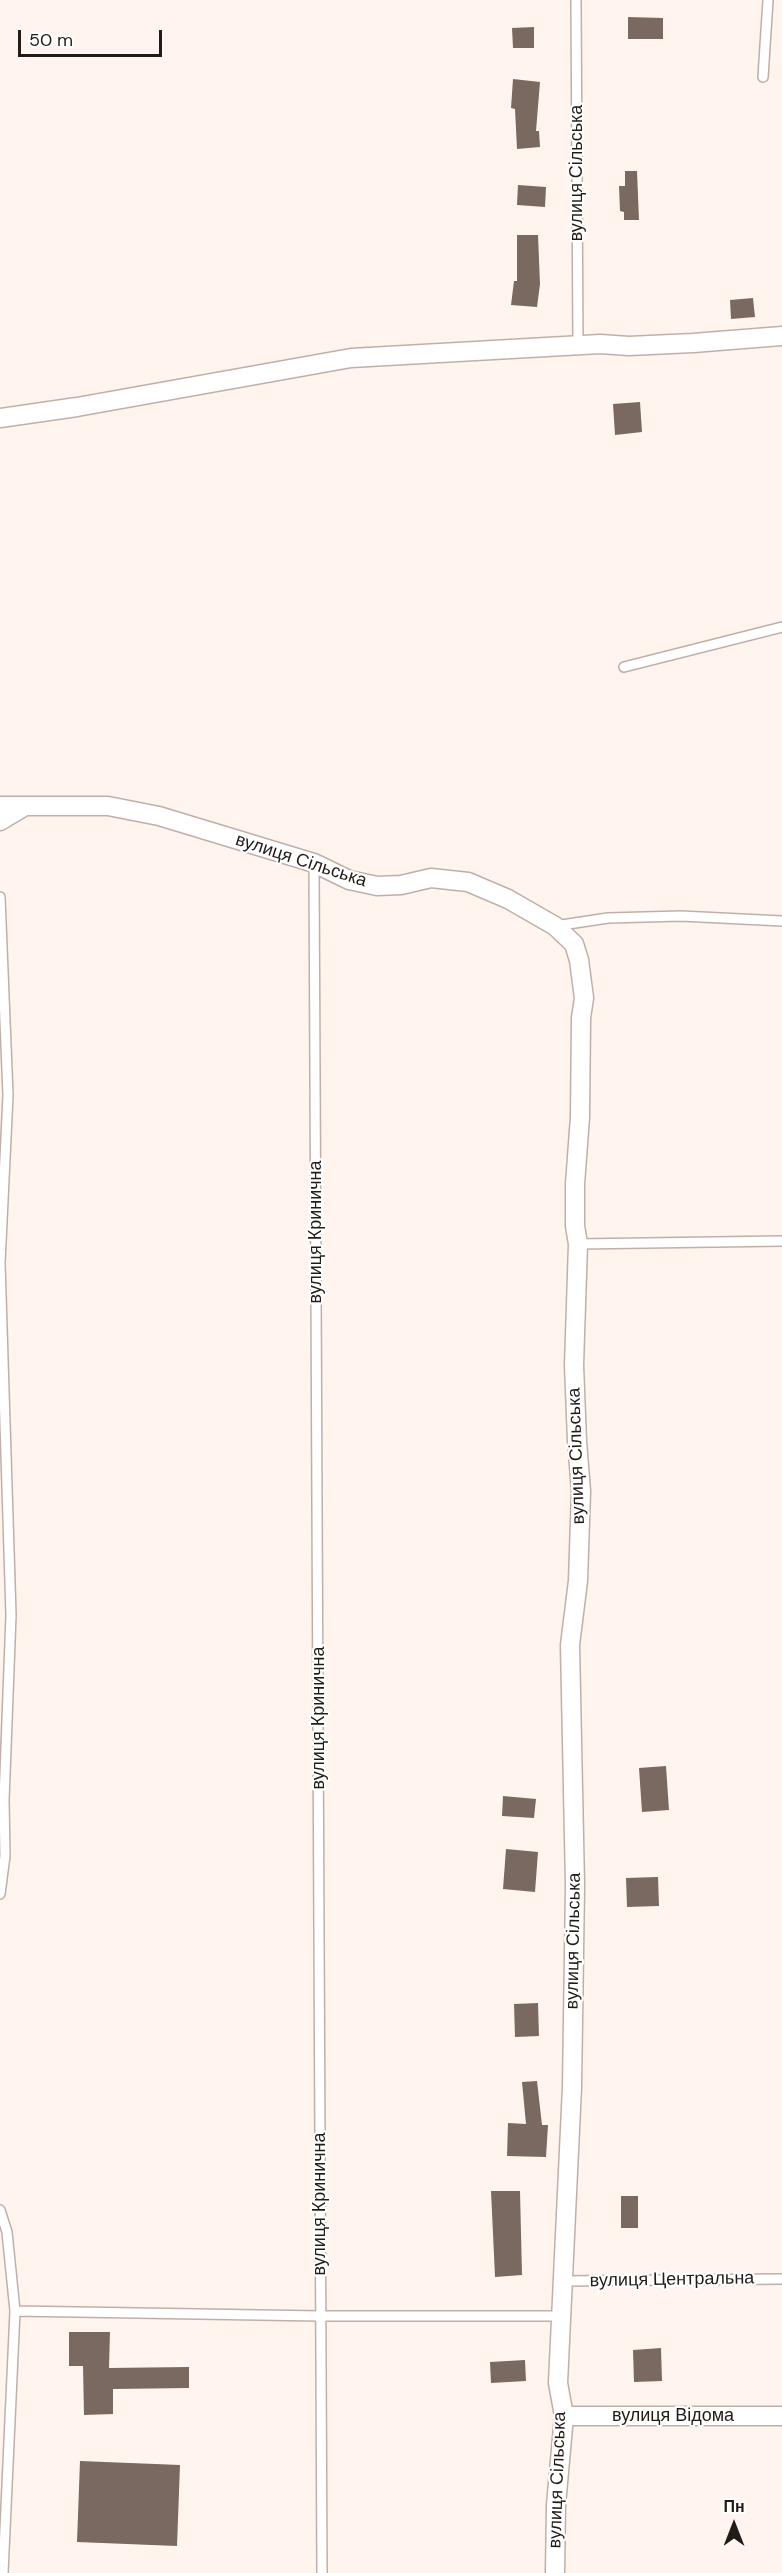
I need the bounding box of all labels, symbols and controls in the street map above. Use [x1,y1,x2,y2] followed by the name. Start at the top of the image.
[21,18,165,56] scale bar
[29,28,73,52] text: 50 m
[566,105,588,241] street label: вулиця Сільська
[233,830,369,892] street label: вулиця Сільська
[305,1160,327,1304] street label: вулиця Кринична
[564,1387,590,1525] street label: вулиця Сільська
[308,1646,330,1790] street label: вулиця Кринична
[562,1872,586,2010] street label: вулиця Сільська
[309,2132,331,2276] street label: вулиця Кринична
[590,2268,754,2292] street label: вулиця Центральна
[612,2405,734,2427] street label: вулиця Відома
[545,2411,571,2549] street label: вулиця Сільська
[704,2495,764,2555] north arrow
[723,2496,745,2517] text: Пн

